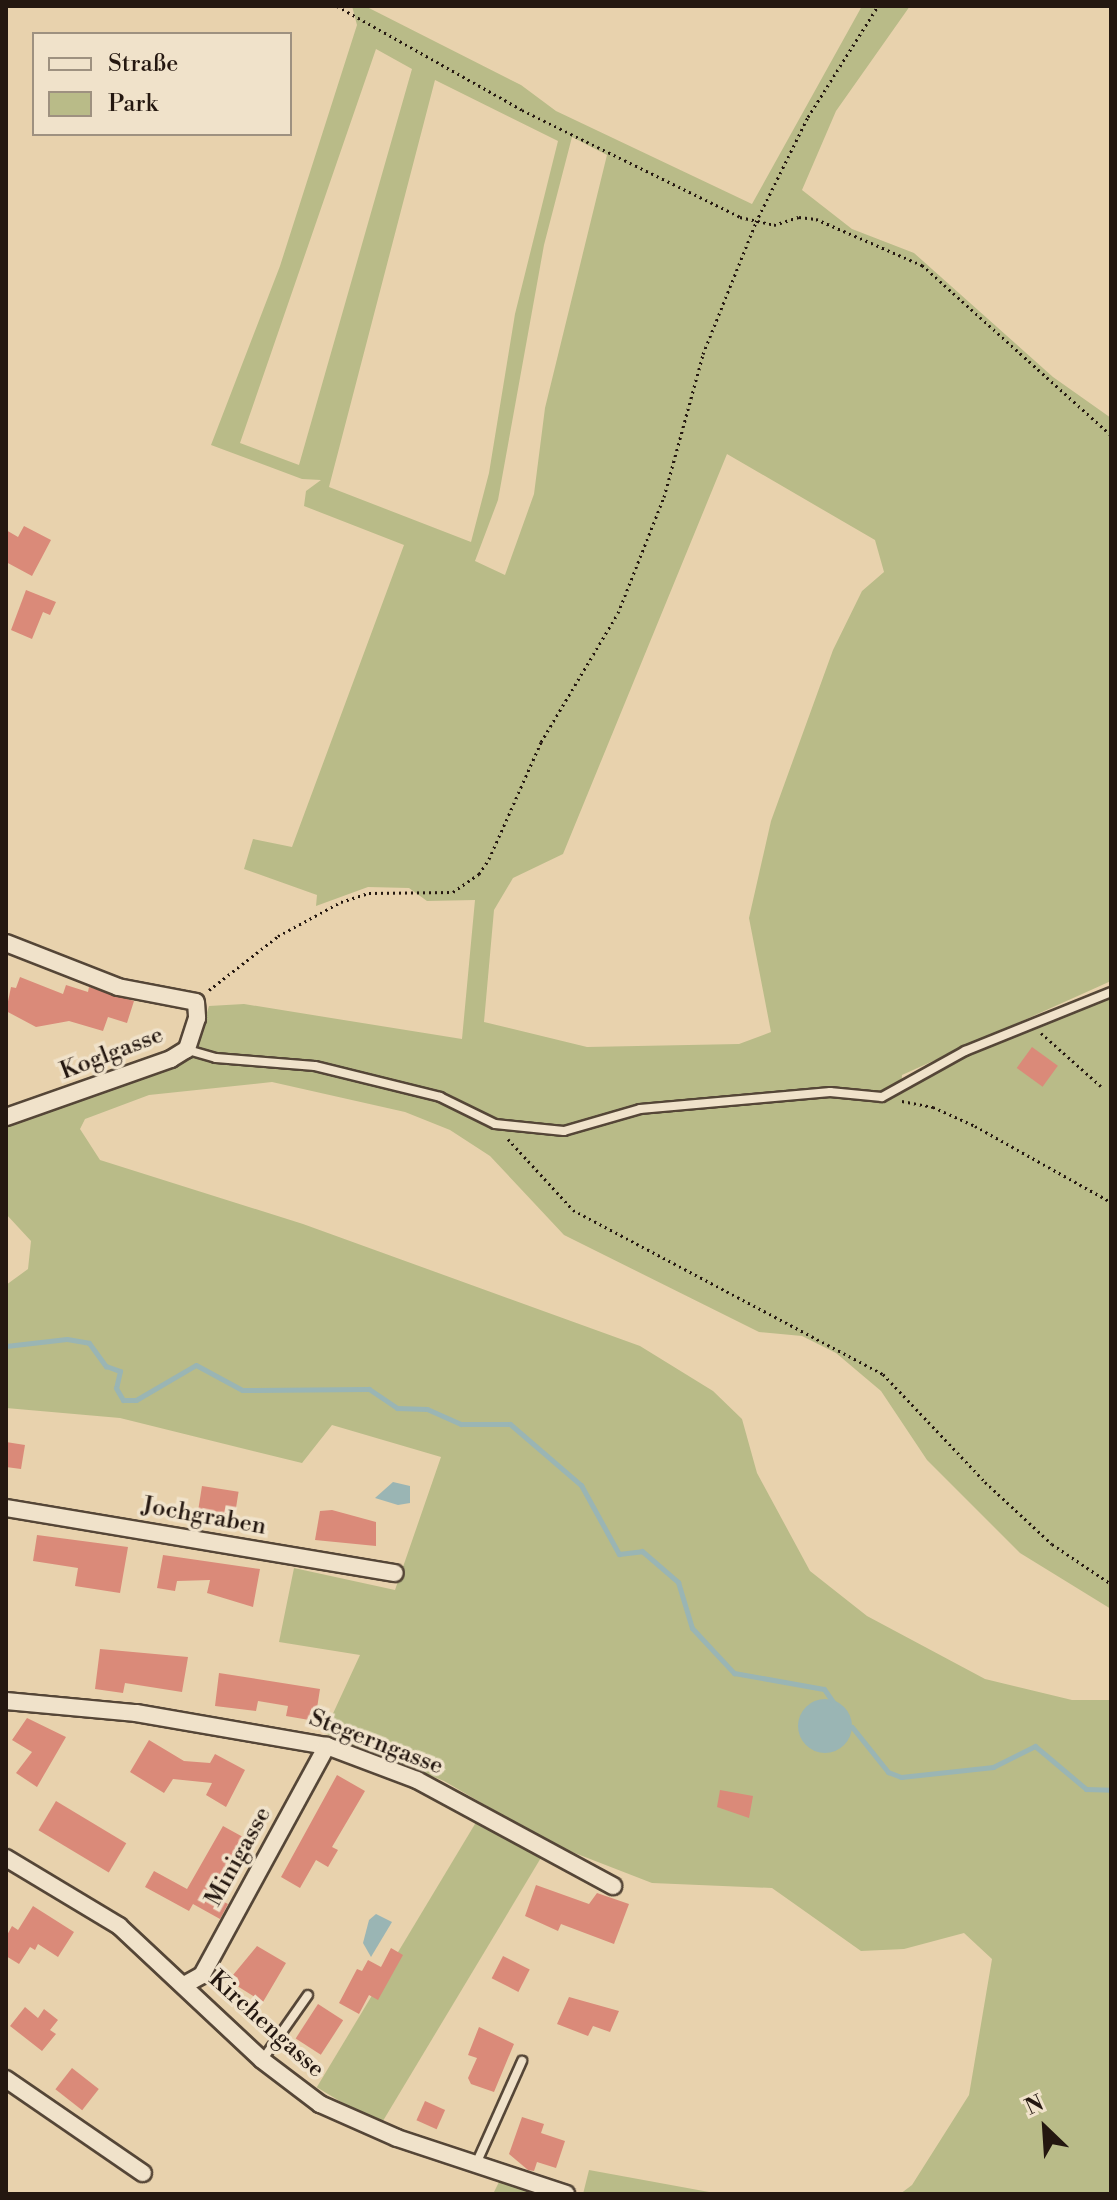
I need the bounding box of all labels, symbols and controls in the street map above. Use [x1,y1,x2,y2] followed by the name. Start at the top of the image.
[32,32,292,136] legend
[108,49,178,79] text: Straße
[108,89,158,119] text: Park
[56,1021,168,1087] street label: Koglgasse
[140,1492,268,1542] street label: Jochgraben
[305,1704,447,1782] street label: Stegerngasse
[200,1802,278,1912] street label: Minigasse
[202,1965,330,2085] street label: Kirchengasse
[1005,2088,1085,2168] north arrow
[1021,2090,1048,2122] text: N

